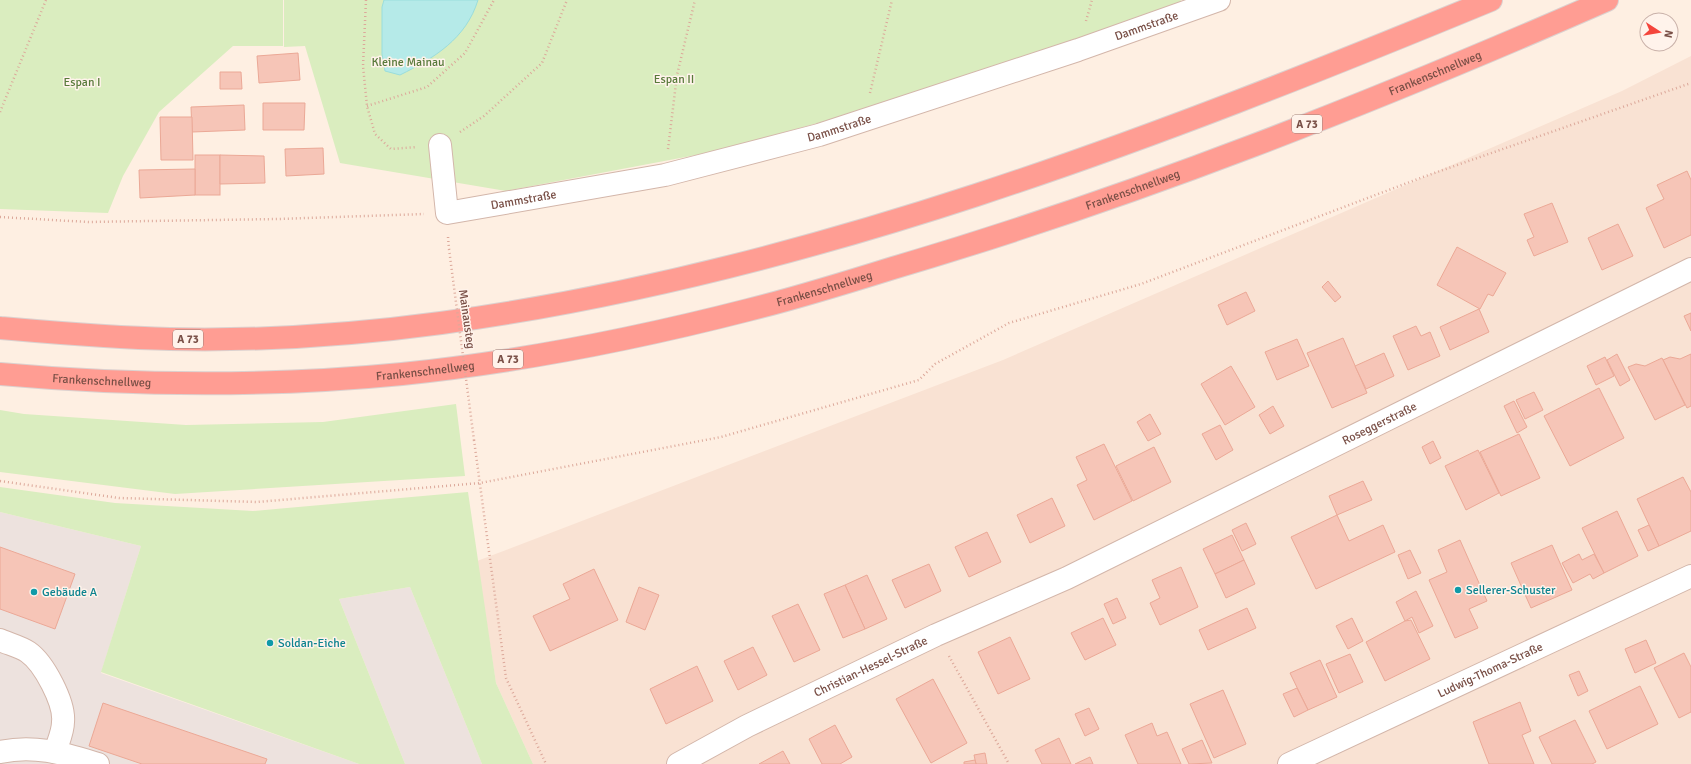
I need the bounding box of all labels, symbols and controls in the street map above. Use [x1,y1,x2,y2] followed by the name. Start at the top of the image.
[1113,8,1180,44] street label: Dammstraße
[1639,12,1679,52] north arrow
[1661,29,1675,39] text: N
[1387,48,1484,99] street label: Frankenschnellweg
[371,55,445,70] park label: Kleine Mainau
[654,72,694,87] park label: Espan II
[63,75,101,90] park label: Espan I
[806,111,873,146] street label: Dammstraße
[1292,115,1322,133] road number: A 73
[1084,167,1182,214] street label: Frankenschnellweg
[490,187,558,213] street label: Dammstraße
[775,268,874,310] street label: Frankenschnellweg
[455,288,478,350] street label: Mainausteg
[173,330,203,348] road number: A 73
[493,350,523,368] road number: A 73
[375,358,476,384] street label: Frankenschnellweg
[52,371,151,391] street label: Frankenschnellweg
[1340,399,1419,448] street label: Roseggerstraße
[1466,583,1556,598] place label: Sellerer-Schuster
[42,585,98,600] place label: Gebäude A
[1453,585,1463,595] marker: Sellerer-Schuster
[29,587,39,597] marker: Gebäude A
[812,633,930,701] street label: Christian-Hessel-Straße
[278,636,346,651] place label: Soldan-Eiche
[265,638,275,648] marker: Soldan-Eiche
[1435,639,1545,701] street label: Ludwig-Thoma-Straße

